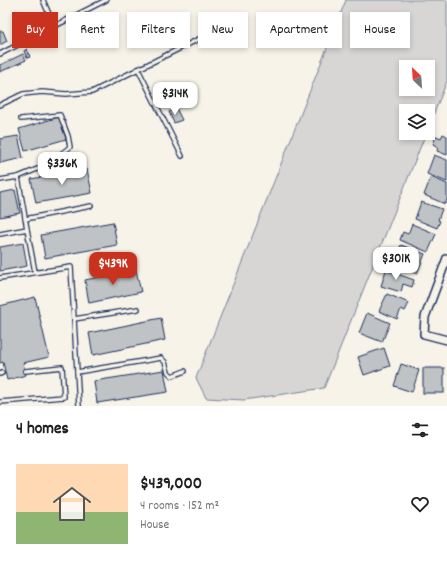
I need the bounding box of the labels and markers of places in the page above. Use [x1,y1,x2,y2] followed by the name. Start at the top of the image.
[147,82,203,116] pin: $314K
[34,152,90,186] pin: $336K
[368,247,424,281] pin: $301K
[85,252,141,286] pin: $439K

